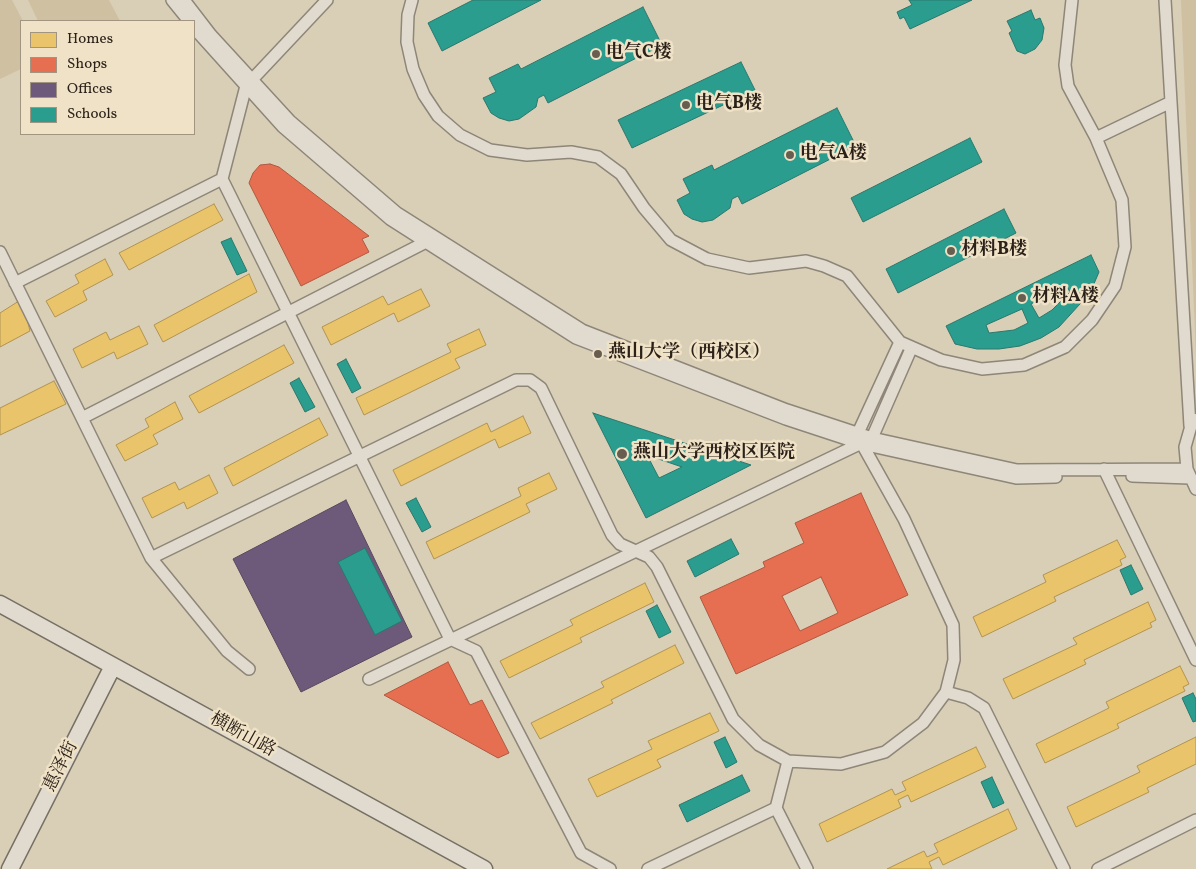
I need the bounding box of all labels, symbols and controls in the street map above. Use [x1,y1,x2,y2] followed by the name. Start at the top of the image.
[20,20,195,135] legend
[67,29,113,50] text: Homes
[606,43,672,65] place label: 电气C楼
[590,48,602,60] marker: 电气C楼
[67,54,107,75] text: Shops
[67,79,112,100] text: Offices
[696,94,762,116] place label: 电气B楼
[680,99,692,111] marker: 电气B楼
[67,104,117,125] text: Schools
[800,144,867,166] place label: 电气A楼
[784,149,796,161] marker: 电气A楼
[961,240,1027,262] place label: 材料B楼
[945,245,957,257] marker: 材料B楼
[1032,287,1099,309] place label: 材料A楼
[1016,292,1028,304] marker: 材料A楼
[608,343,770,365] place label: 燕山大学（西校区）
[592,348,604,360] marker: 燕山大学（西校区）
[633,443,795,465] place label: 燕山大学西校区医院
[615,447,629,461] marker: 燕山大学西校区医院
[205,709,279,763] street label: 横断山路
[40,738,84,796] street label: 惠泽街

